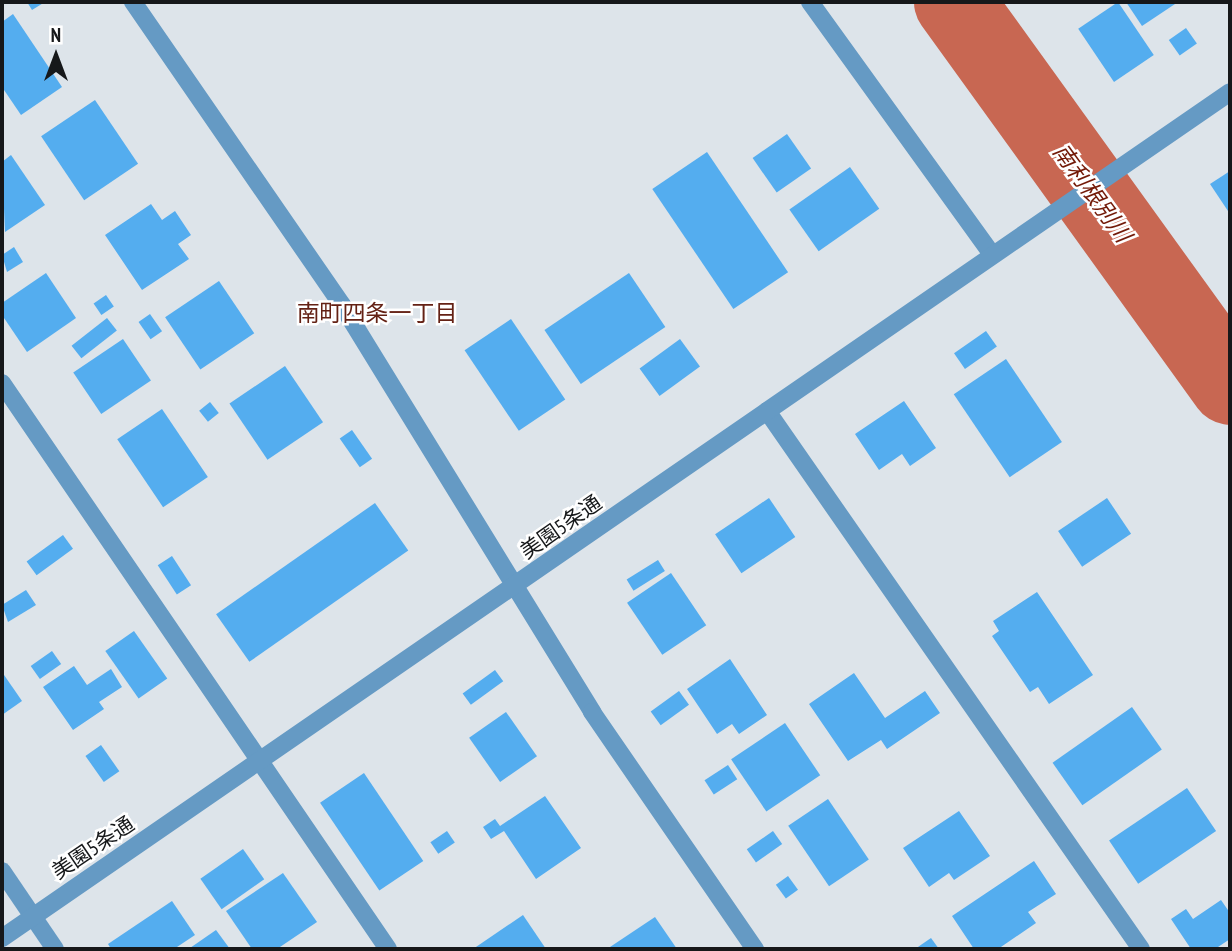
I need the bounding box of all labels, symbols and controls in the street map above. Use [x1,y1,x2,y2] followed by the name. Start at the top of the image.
[21,21,91,91] north arrow
[51,23,61,47] text: N
[1047,138,1137,248] water label: 南利根別川
[297,299,457,327] district label: 南町四条一丁目
[515,490,607,564] street label: 美園5条通
[47,811,139,885] street label: 美園5条通

